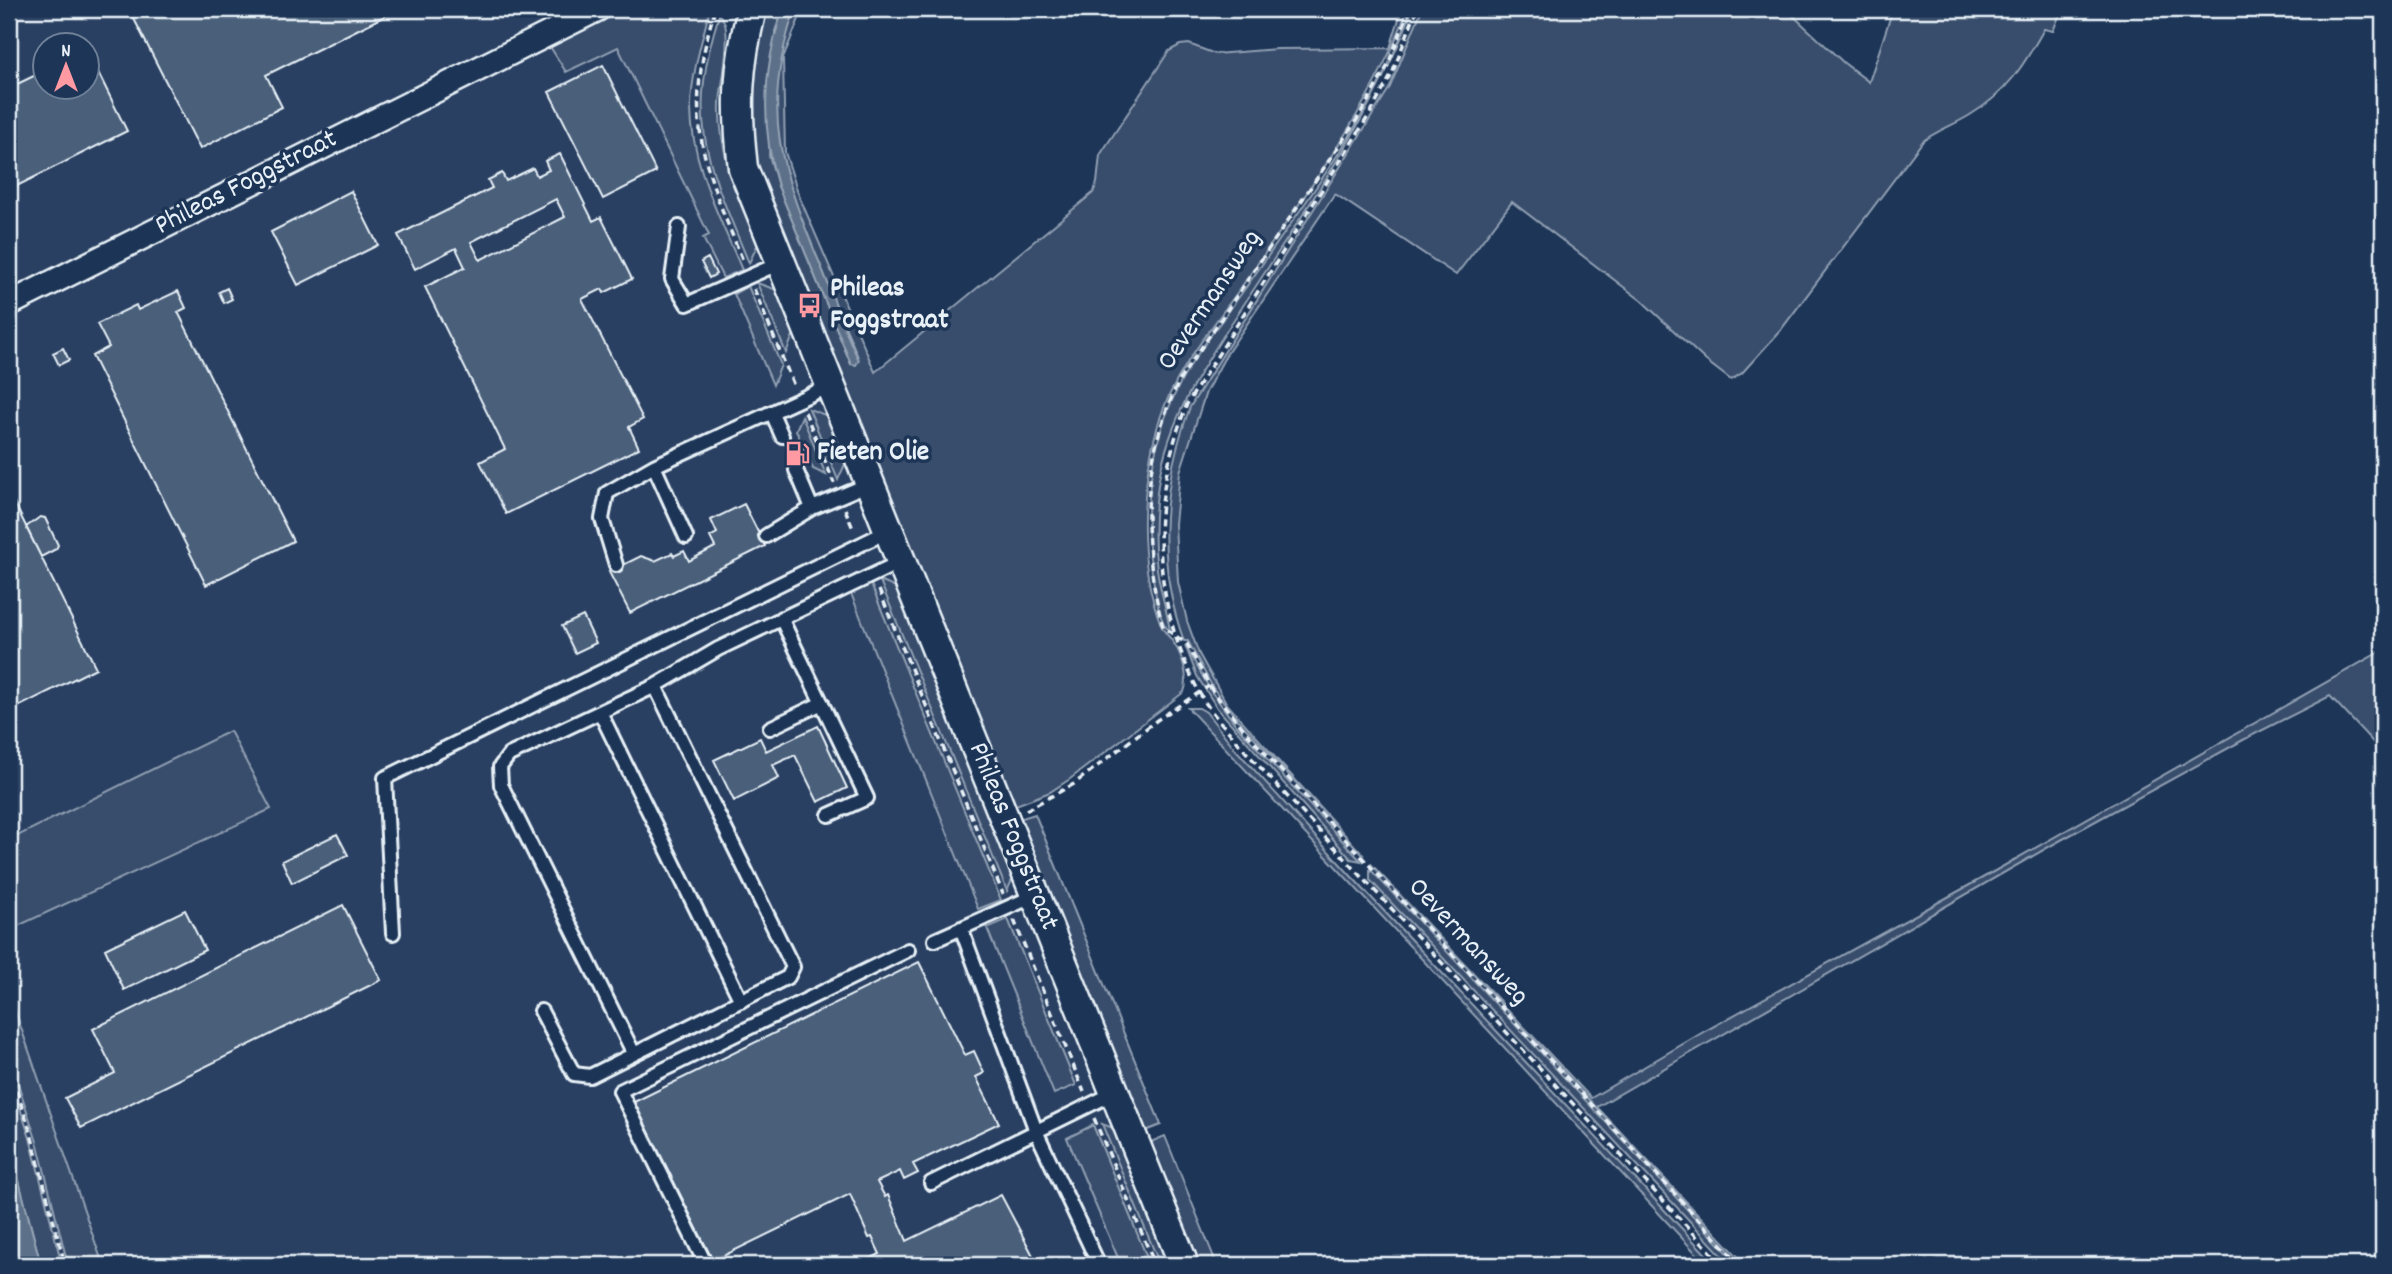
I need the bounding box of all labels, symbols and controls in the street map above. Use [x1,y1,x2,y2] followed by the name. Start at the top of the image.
[32,32,102,102] north arrow
[61,39,71,66] text: N
[149,121,345,247] street label: Phileas Foggstraat
[1149,222,1273,380] street label: Oevermansweg
[830,270,949,342] place label: Phileas Foggstraat
[796,292,824,320] bus stop icon: Phileas Foggstraat
[817,434,929,474] place label: Fieten Olie
[783,440,811,468] fuel station icon: Fieten Olie
[956,737,1068,937] street label: Phileas Foggstraat
[1397,870,1537,1016] street label: Oevermansweg

